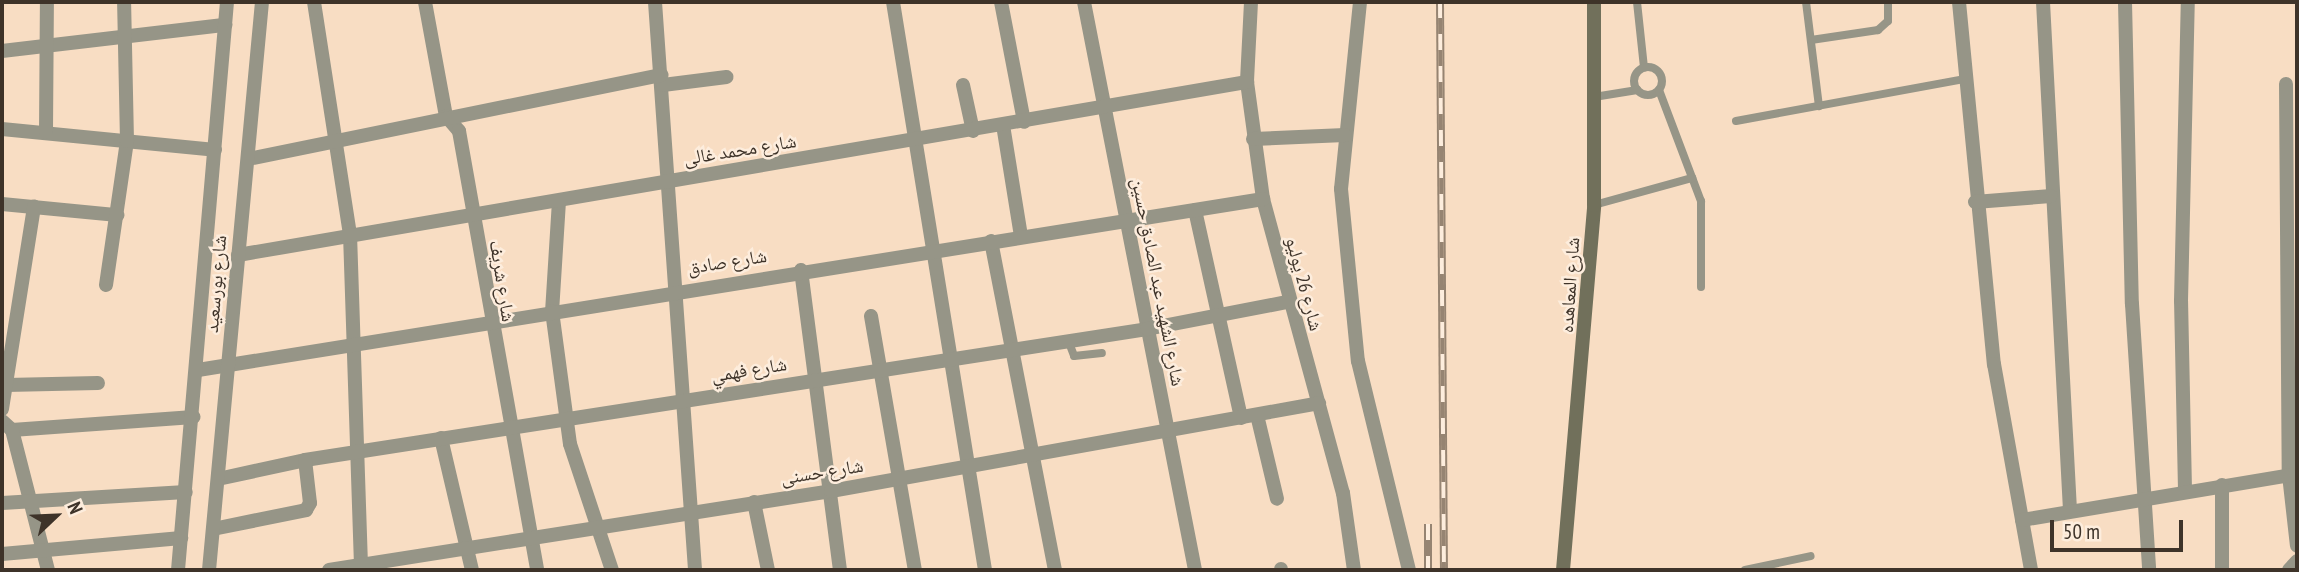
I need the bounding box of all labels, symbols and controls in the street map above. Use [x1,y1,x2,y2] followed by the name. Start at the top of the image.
[682,130,798,170] street label: شارع محمد غالى
[1127,176,1189,388] street label: شارع الشهيد عبد الصادق حسين
[200,234,232,334] street label: شارع بورسعيد
[1281,234,1327,334] street label: شارع 26 يوليو
[1555,237,1585,333] street label: شارع المعاهده
[484,239,520,323] street label: شارع شريف
[686,244,768,280] street label: شارع صادق
[710,353,788,387] street label: شارع فهمي
[779,454,865,490] street label: شارع حسنى
[21,481,91,551] north arrow
[62,498,88,517] text: N
[2054,505,2187,550] scale bar
[2063,518,2100,545] text: 50 m

